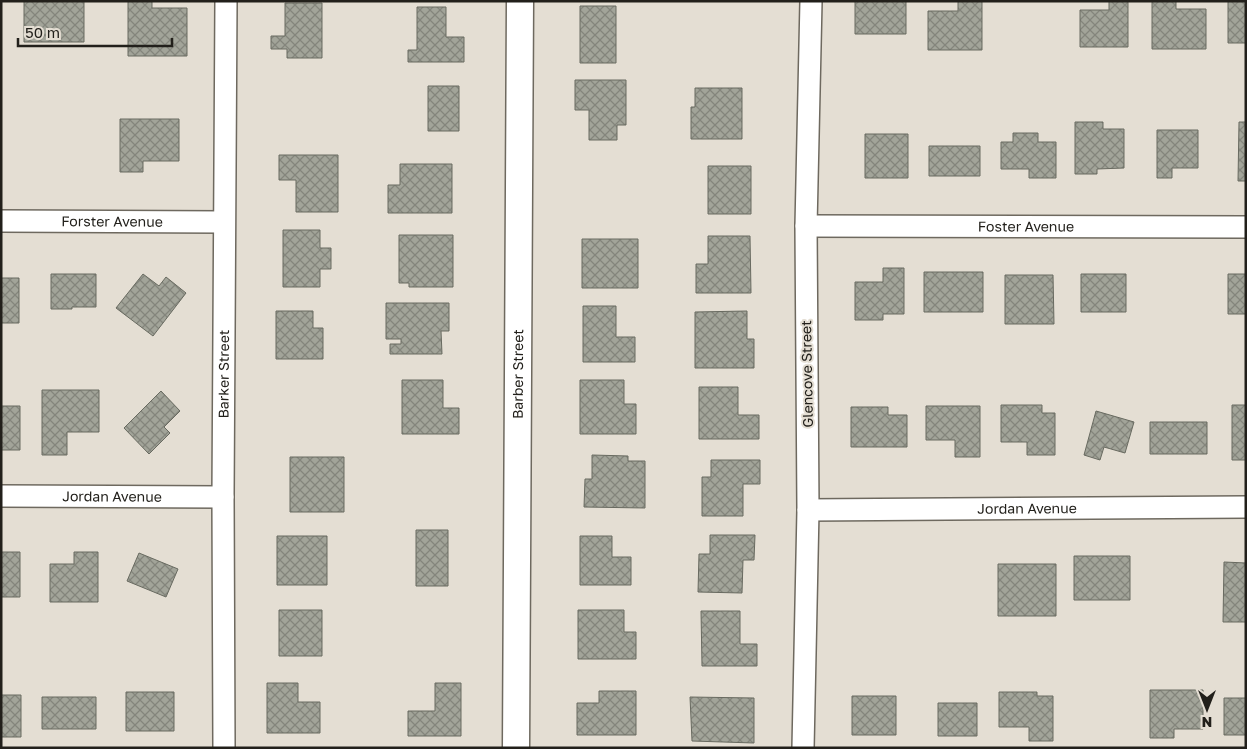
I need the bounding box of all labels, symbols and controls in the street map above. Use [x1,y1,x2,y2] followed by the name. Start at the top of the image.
[18,15,171,47] scale bar
[25,23,60,41] text: 50 m
[61,212,163,230] street label: Forster Avenue
[978,217,1074,235] street label: Foster Avenue
[797,320,816,428] street label: Glencove Street
[214,329,232,419] street label: Barker Street
[509,329,526,419] street label: Barber Street
[62,487,162,505] street label: Jordan Avenue
[977,499,1077,517] street label: Jordan Avenue
[1182,684,1232,734] north arrow
[1202,714,1212,731] text: N

